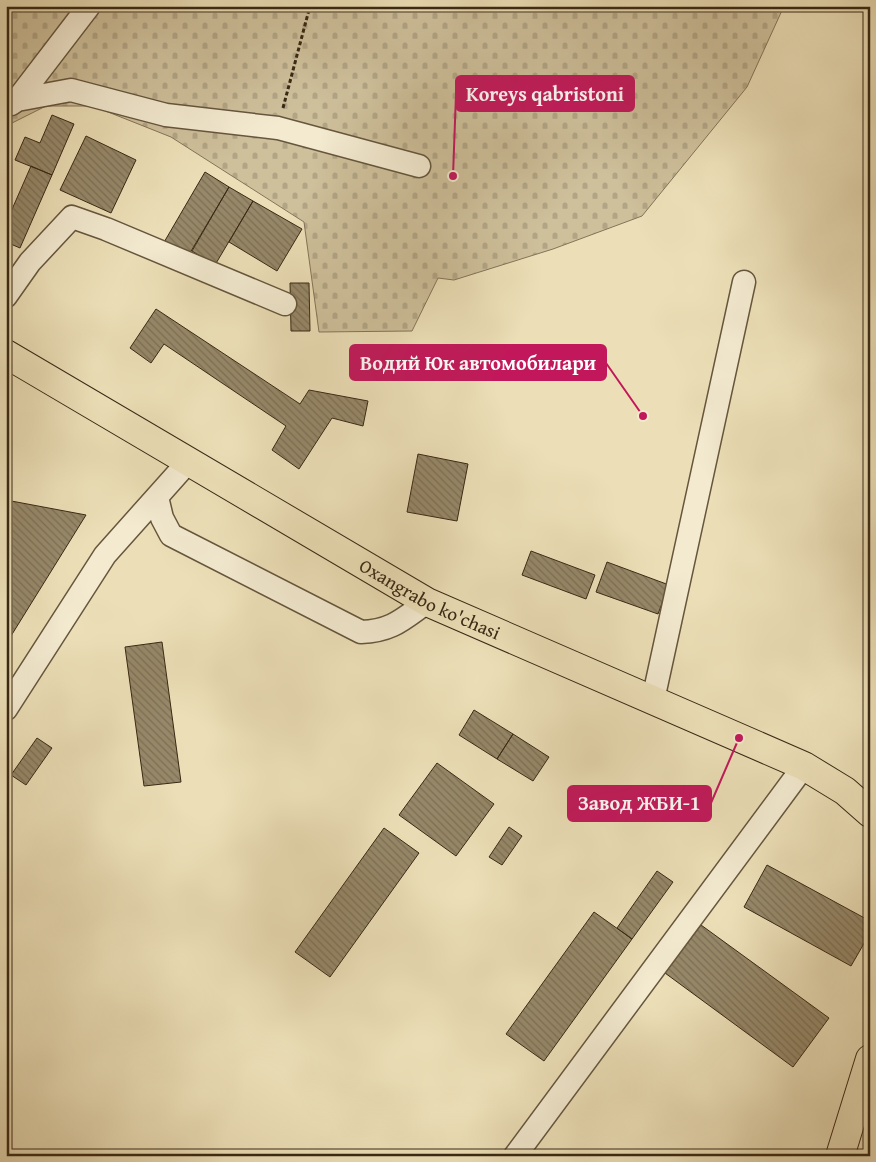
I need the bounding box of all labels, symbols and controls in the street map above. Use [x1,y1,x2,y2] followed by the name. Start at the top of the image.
[456,76,634,111] callout: Koreys qabristoni
[466,79,624,108] text: Koreys qabristoni
[350,345,606,380] callout: Водий Юк автомобилари
[360,348,597,377] text: Водий Юк автомобилари
[354,551,505,646] street label: Oxangrabo ko'chasi
[568,786,711,821] callout: Завод ЖБИ-1
[578,788,700,817] text: Завод ЖБИ-1

